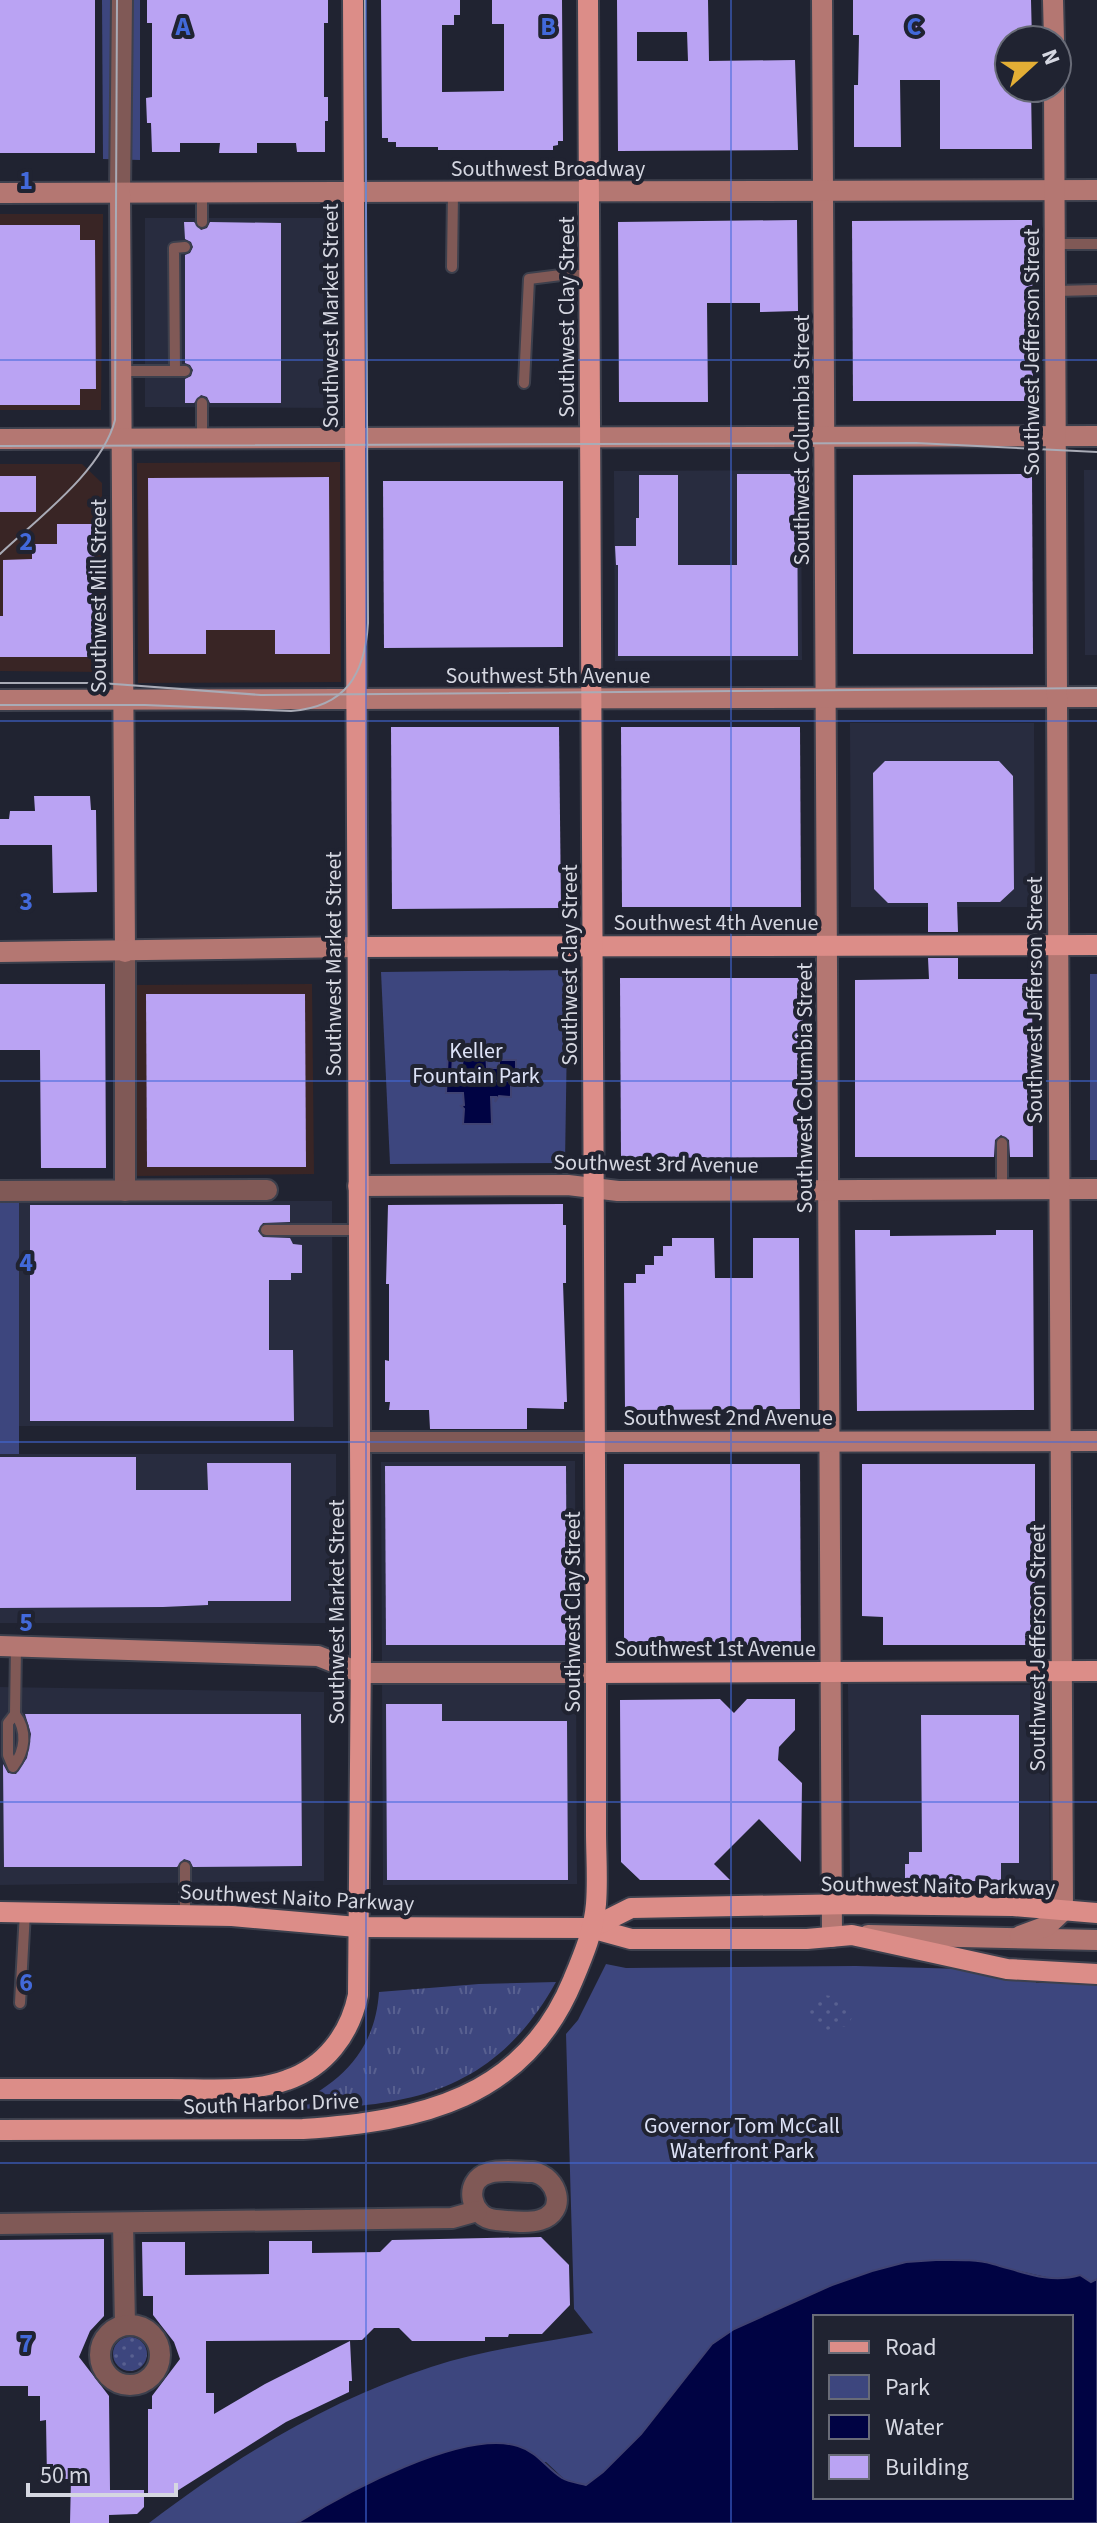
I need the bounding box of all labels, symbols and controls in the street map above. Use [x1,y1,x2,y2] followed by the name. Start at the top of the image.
[175,8,192,45] text: A
[540,8,556,45] text: B
[906,8,922,45] text: C
[993,24,1073,104] north arrow
[1033,45,1068,70] text: N
[451,153,646,185] street label: Southwest Broadway
[19,162,33,199] text: 1
[315,203,347,429] street label: Southwest Market Street
[551,216,583,418] street label: Southwest Clay Street
[1016,228,1048,476] street label: Southwest Jefferson Street
[786,314,818,565] street label: Southwest Columbia Street
[83,498,115,693] street label: Southwest Mill Street
[19,523,33,560] text: 2
[446,660,651,692] street label: Southwest 5th Avenue
[318,851,350,1077] street label: Southwest Market Street
[554,864,586,1066] street label: Southwest Clay Street
[1019,876,1051,1124] street label: Southwest Jefferson Street
[19,883,33,920] text: 3
[614,907,819,939] street label: Southwest 4th Avenue
[789,962,821,1213] street label: Southwest Columbia Street
[412,1035,540,1092] park label: Keller Fountain Park
[553,1146,759,1182] street label: Southwest 3rd Avenue
[19,1244,33,1281] text: 4
[623,1402,833,1434] street label: Southwest 2nd Avenue
[321,1499,353,1725] street label: Southwest Market Street
[557,1511,589,1713] street label: Southwest Clay Street
[1022,1524,1054,1772] street label: Southwest Jefferson Street
[19,1604,33,1641] text: 5
[614,1633,816,1665] street label: Southwest 1st Avenue
[820,1868,1056,1904] street label: Southwest Naito Parkway
[179,1876,416,1920] street label: Southwest Naito Parkway
[19,1964,33,2001] text: 6
[182,2085,360,2123] street label: South Harbor Drive
[644,2110,840,2167] park label: Governor Tom McCall Waterfront Park
[813,2315,1073,2499] legend
[19,2325,33,2362] text: 7
[885,2330,937,2365] text: Road
[885,2370,930,2405] text: Park
[885,2410,944,2445] text: Water
[28,2447,176,2497] scale bar
[885,2450,969,2485] text: Building
[40,2458,89,2493] text: 50 m

